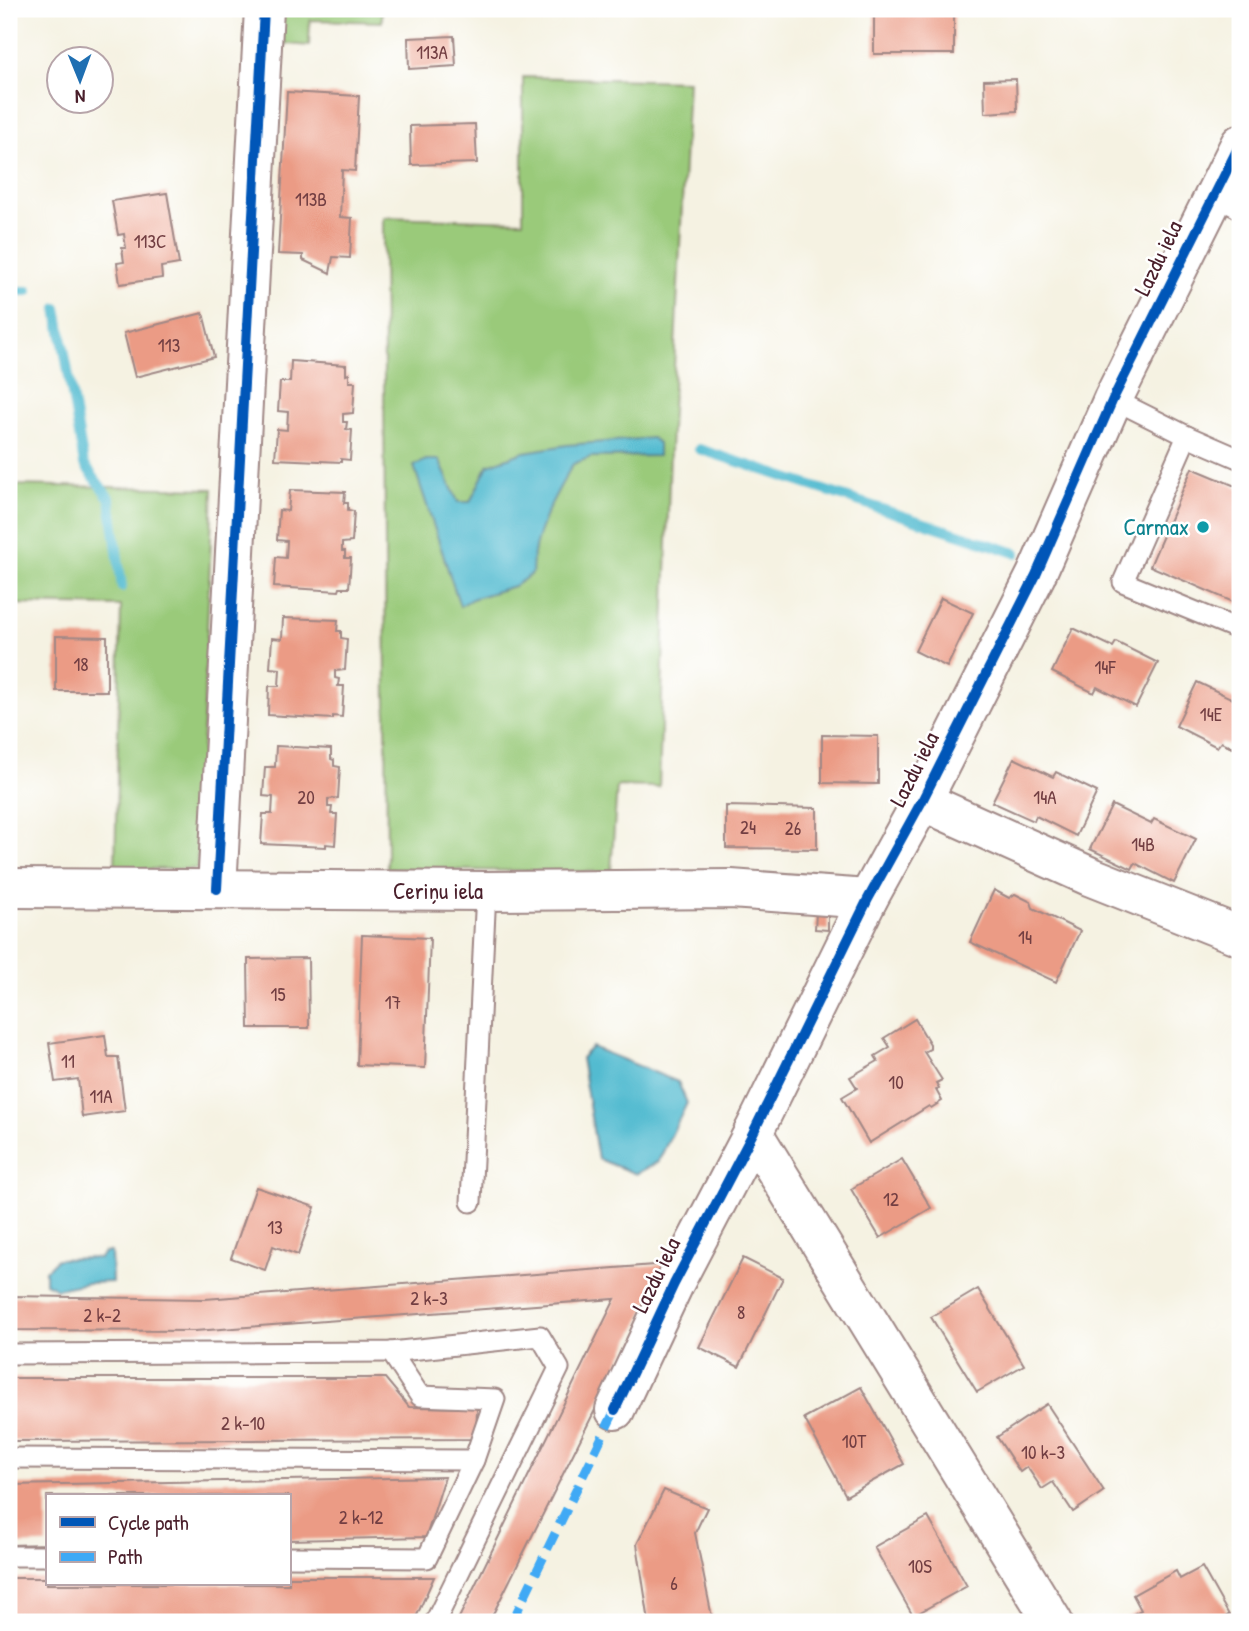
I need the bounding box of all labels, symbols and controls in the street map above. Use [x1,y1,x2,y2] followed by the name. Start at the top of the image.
[416,39,448,65] house number: 113A
[46,46,116,116] north arrow
[75,84,86,110] text: N
[295,186,327,212] house number: 113B
[1126,215,1189,301] street label: Lazdu iela
[134,228,166,254] house number: 113C
[158,332,180,358] house number: 113
[1124,511,1189,542] place label: Carmax
[1195,519,1211,535] marker: Carmax
[73,651,89,677] house number: 18
[1094,654,1116,680] house number: 14F
[1200,701,1223,727] house number: 14E
[882,726,946,812] street label: Lazdu iela
[297,784,315,810] house number: 20
[1033,784,1057,810] house number: 14A
[740,814,756,840] house number: 24
[785,815,801,841] house number: 26
[1131,831,1155,857] house number: 14B
[393,875,483,906] street label: Ceriņu iela
[1018,924,1032,950] house number: 14
[271,981,285,1007] house number: 15
[385,989,401,1015] house number: 17
[61,1048,75,1074] house number: 11
[888,1069,904,1095] house number: 10
[89,1083,113,1109] house number: 11A
[883,1186,899,1212] house number: 12
[267,1214,283,1240] house number: 13
[624,1232,687,1318] street label: Lazdu iela
[410,1285,448,1311] house number: 2 k-3
[737,1299,745,1325] house number: 8
[83,1302,121,1328] house number: 2 k-2
[221,1410,265,1436] house number: 2 k-10
[842,1428,867,1454] house number: 10T
[1021,1439,1065,1465] house number: 10 k-3
[46,1494,290,1586] legend
[339,1504,383,1530] house number: 2 k-12
[108,1508,189,1537] text: Cycle path
[108,1542,143,1571] text: Path
[908,1553,932,1579] house number: 10S
[670,1570,678,1596] house number: 6

